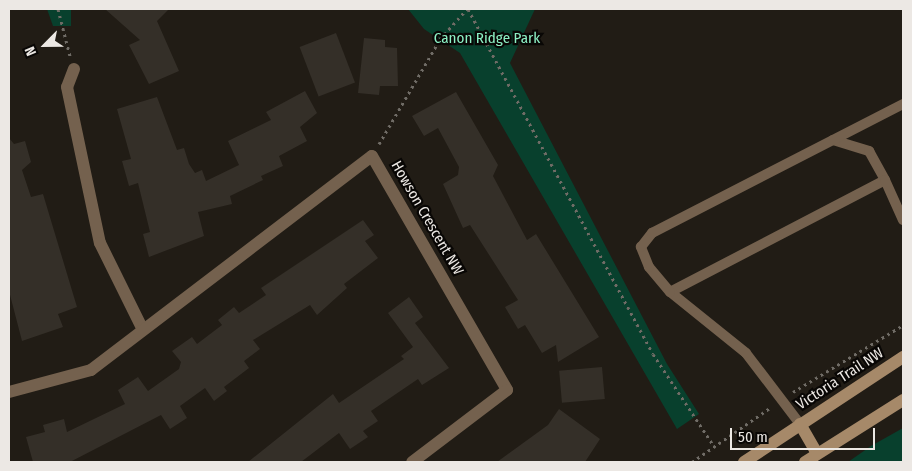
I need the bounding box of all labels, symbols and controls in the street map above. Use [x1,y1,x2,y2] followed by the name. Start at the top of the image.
[20,20,70,70] north arrow
[434,30,540,48] park label: Canon Ridge Park
[21,44,40,58] text: N
[387,158,467,278] street label: Howson Crescent NW
[793,344,887,414] street label: Victoria Trail NW
[732,418,877,450] scale bar
[738,428,768,446] text: 50 m

